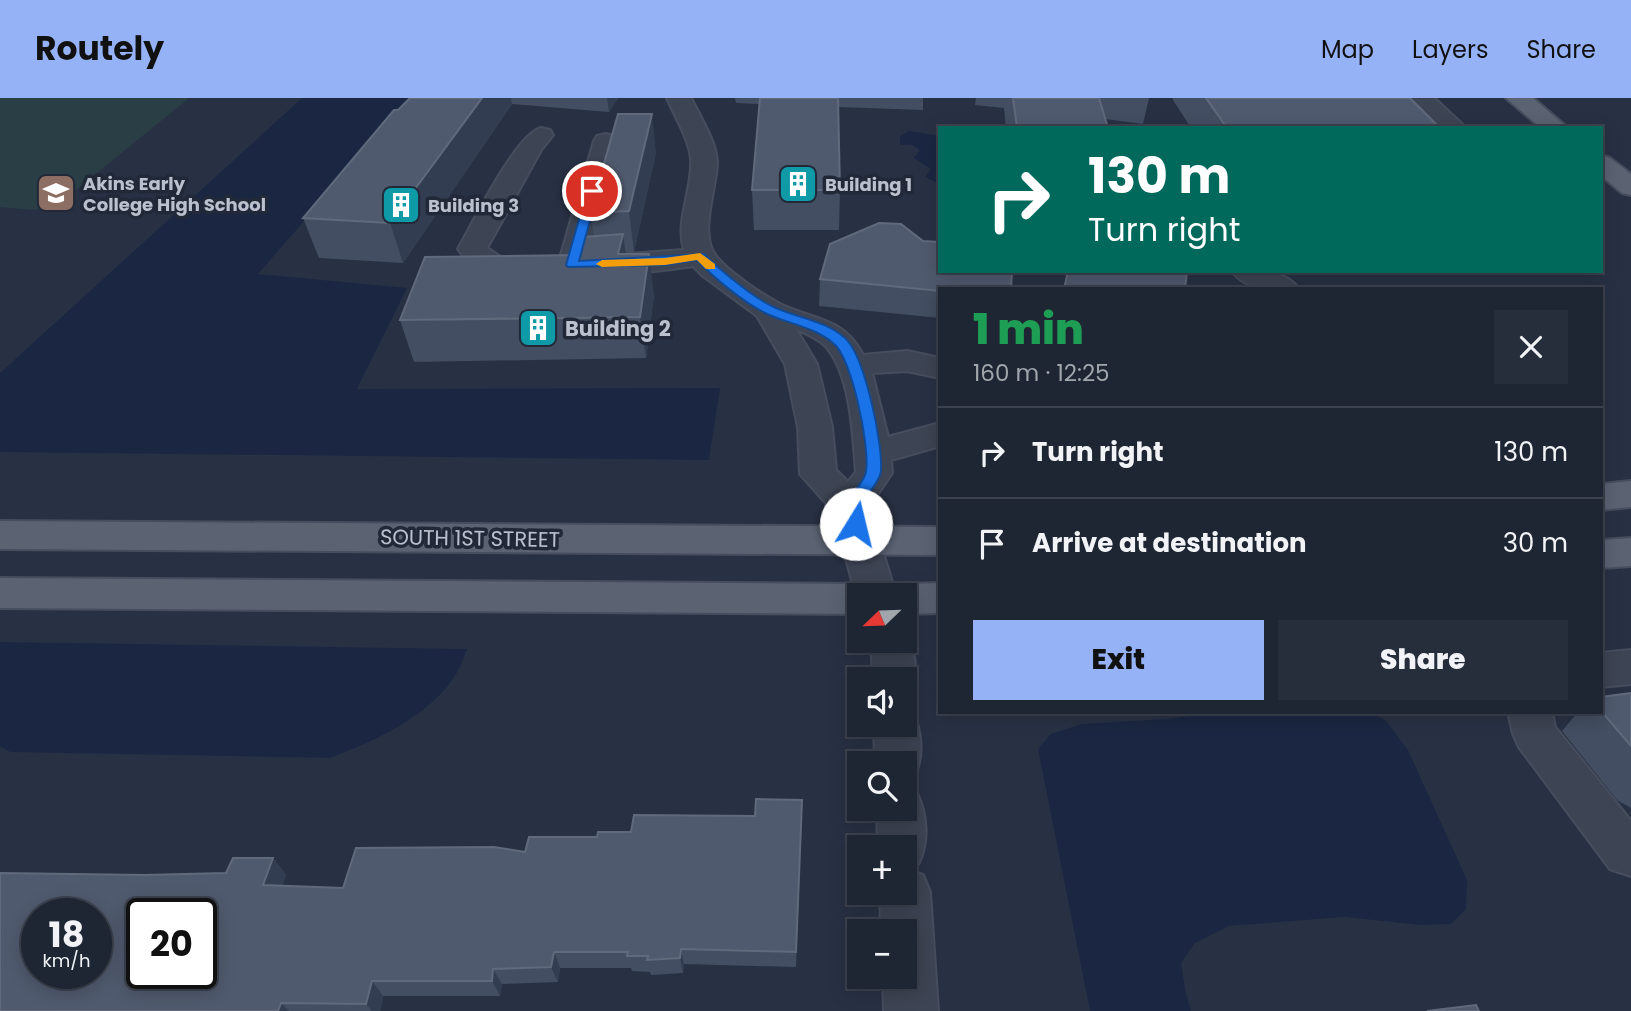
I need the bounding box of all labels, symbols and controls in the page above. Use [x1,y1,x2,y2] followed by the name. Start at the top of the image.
[35,25,164,72] text: Routely
[1321,33,1374,66] text: Map
[1412,33,1488,66] text: Layers
[1526,33,1596,66] text: Share
[1088,142,1230,210] text: 130 m
[973,154,1064,245] icon: right
[562,161,622,221] pin
[777,163,819,205] building icon: Building 1
[83,171,266,217] place label: Akins Early College High School
[35,172,77,214] school or university icon: Akins Early College High School
[573,172,611,210] icon: arrive
[825,172,912,197] place label: Building 1
[380,184,422,226] building icon: Building 3
[428,193,519,218] place label: Building 3
[1088,207,1240,252] text: Turn right
[973,300,1084,359] text: 1 min
[517,307,559,349] building icon: Building 2
[1494,310,1568,384] button: close
[565,314,671,343] place label: Building 2
[973,357,1110,389] text: 160 m · 12:25
[973,434,1011,472] icon: right
[1032,434,1164,470] text: Turn right
[1494,434,1568,470] text: 130 m
[819,487,893,561] position arrow
[380,522,560,554] street label: SOUTH 1ST STREET
[973,525,1011,563] icon: arrive
[1032,525,1307,561] text: Arrive at destination
[1503,525,1568,561] text: 30 m
[847,583,917,653] north arrow
[847,583,917,989] map controls
[973,620,1264,700] button: Exit
[1278,620,1568,700] button: Share
[847,667,917,737] button: sound
[847,751,917,821] button: search
[847,835,917,905] button: +
[126,898,217,989] speed limit sign: 20
[49,910,84,959] text: 18
[847,919,917,989] button: −
[43,948,90,973] text: km/h

